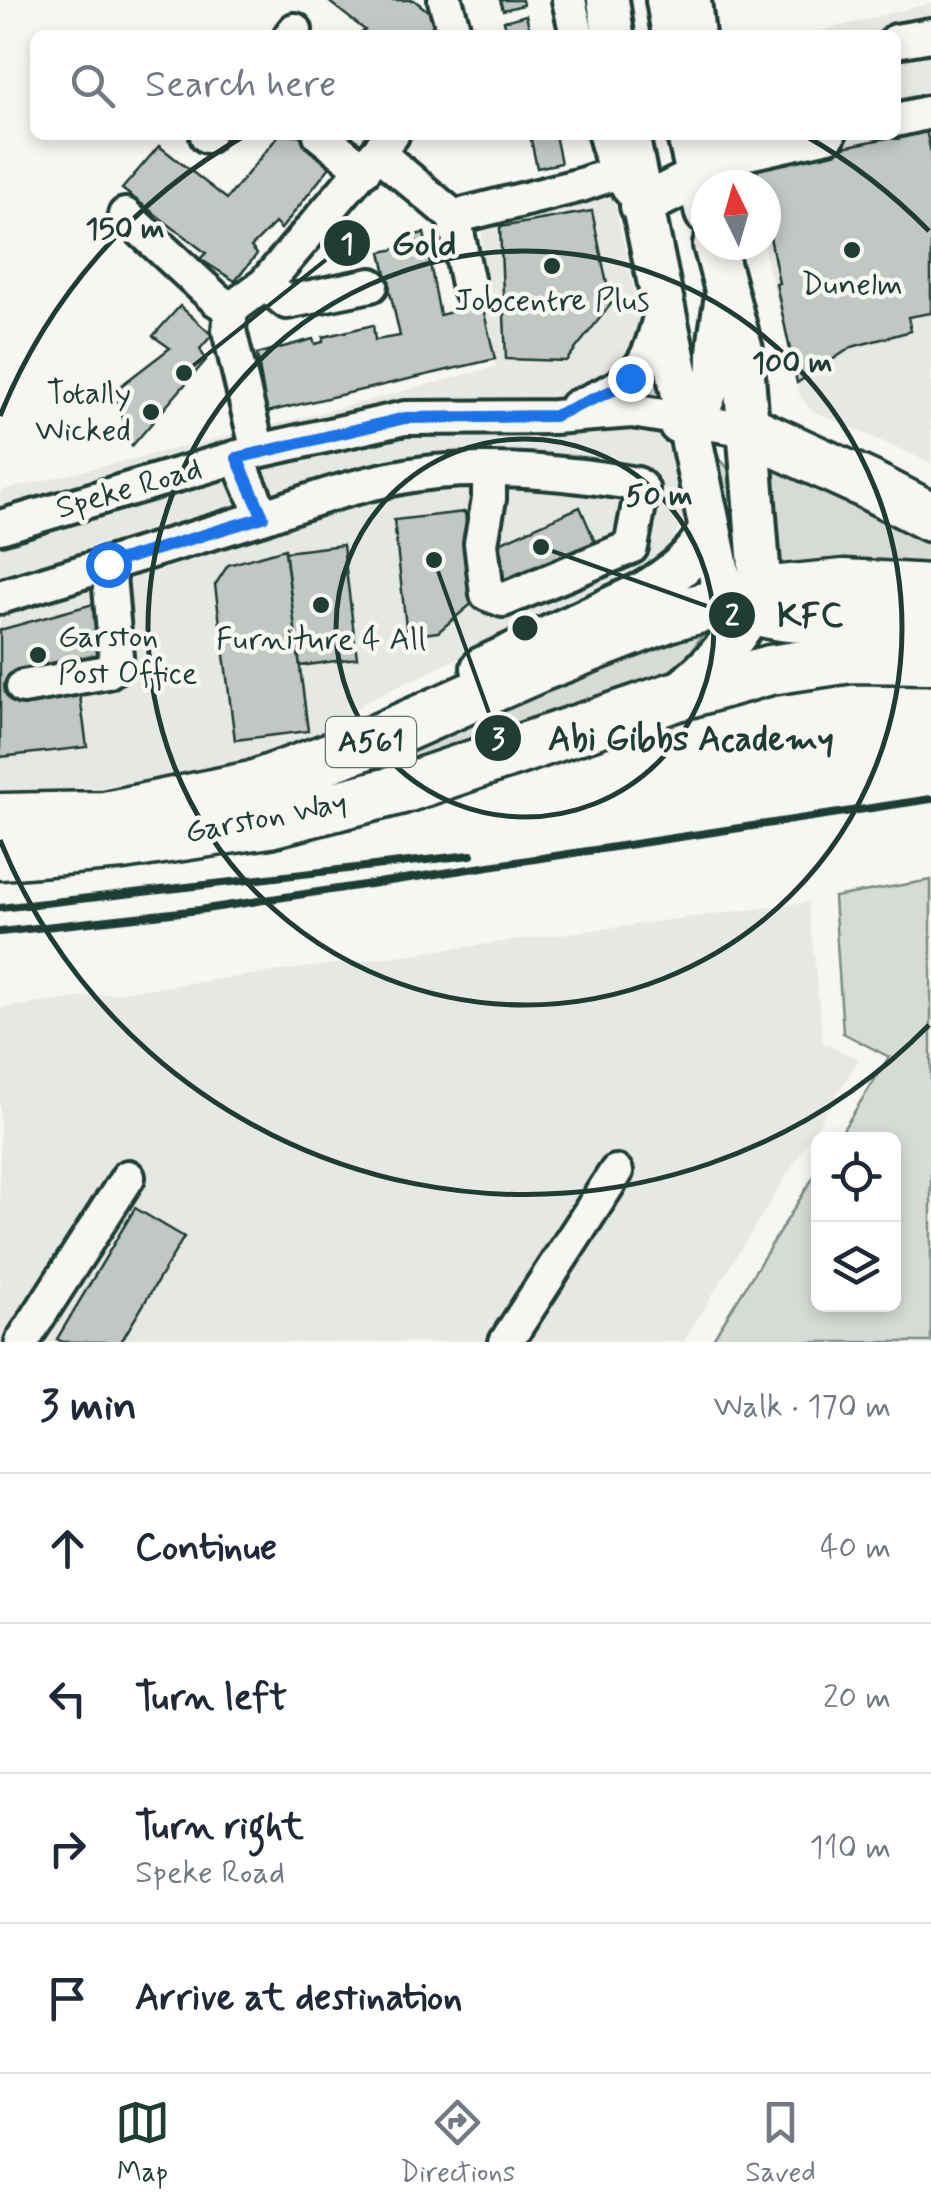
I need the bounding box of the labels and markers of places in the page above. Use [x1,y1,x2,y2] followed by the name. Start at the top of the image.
[322,210,477,275] callout: Gold
[841,239,863,261] marker: Dunelm
[541,255,563,277] marker: Jobcentre Plus
[801,264,903,306] place label: Dunelm
[454,280,650,322] place label: Jobcentre Plus
[35,373,131,452] place label: Totally Wicked
[140,401,162,423] marker: Totally Wicked
[707,582,863,647] callout: KFC
[310,594,332,616] marker: Furniture 4 All
[507,610,543,646] centre of rings
[58,616,198,695] place label: Garston Post Office
[216,619,426,661] place label: Furniture 4 All
[27,644,49,666] marker: Garston Post Office
[473,705,858,770] callout: Abi Gibbs Academy

